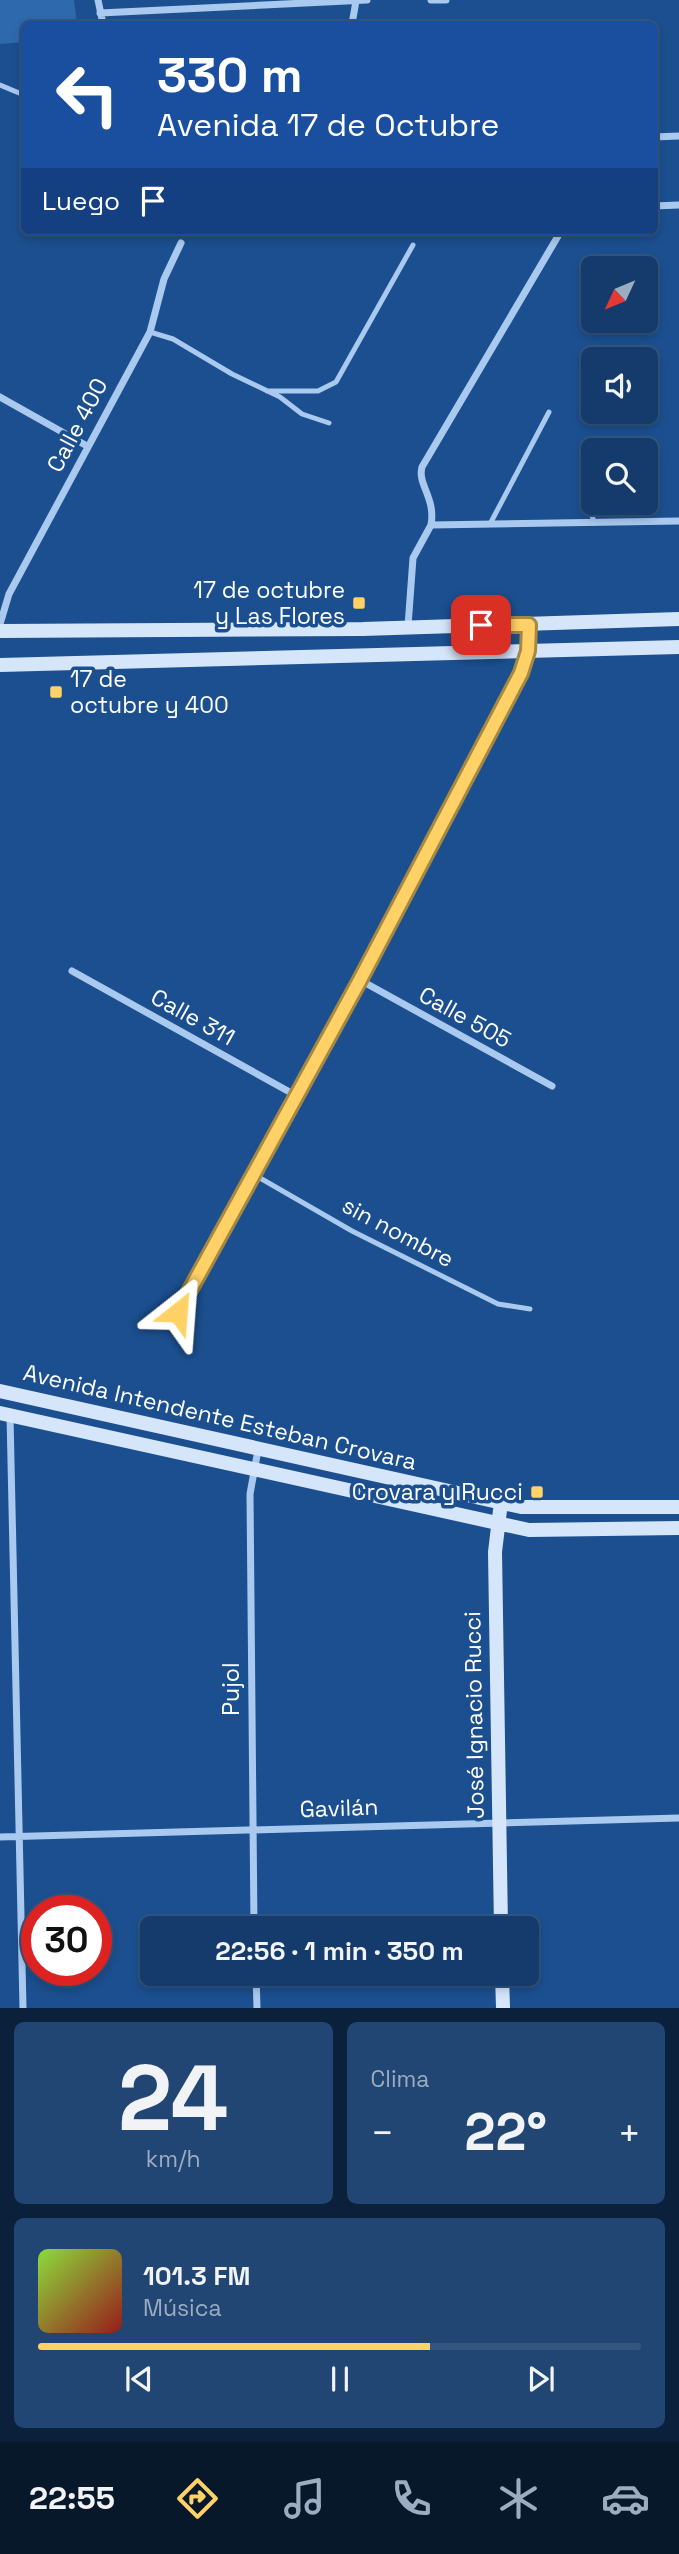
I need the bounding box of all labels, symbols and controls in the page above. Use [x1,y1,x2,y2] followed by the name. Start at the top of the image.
[157,44,303,106] text: 330 m
[42,49,133,140] icon: left
[157,105,500,145] text: Avenida 17 de Octubre
[134,182,172,220] icon: arrive
[42,184,120,218] text: Luego
[581,256,658,332] north arrow
[581,256,658,515] map controls
[581,347,658,424] button: sound
[40,373,114,477] street label: Calle 400
[581,438,658,515] button: search
[193,575,345,631] place label: 17 de octubre y Las Flores
[351,595,367,611] marker: 17 de octubre y Las Flores
[451,595,511,655] pin
[462,606,500,644] icon: arrive
[70,664,229,720] place label: 17 de octubre y 400
[48,684,64,700] marker: 17 de octubre y 400
[414,979,516,1055] street label: Calle 505
[146,982,240,1052] street label: Calle 311
[337,1190,459,1274] street label: sin nombre
[141,1275,215,1349] position arrow
[20,1357,420,1477] street label: Avenida Intendente Esteban Crovara
[352,1477,523,1507] place label: Crovara y Rucci
[529,1484,545,1500] marker: Crovara y Rucci
[457,1611,491,1819] street label: José Ignacio Rucci
[216,1662,246,1716] street label: Pujol
[299,1792,379,1824] street label: Gavilán
[21,1895,112,1986] speed limit sign: 30
[215,1934,464,1968] text: 22:56 · 1 min · 350 m
[118,2040,228,2157] text: 24
[371,2064,430,2094] text: Clima
[465,2099,547,2165] text: 22°
[371,2109,394,2157] text: −
[617,2109,641,2157] text: +
[146,2144,201,2174] text: km/h
[143,2259,250,2293] text: 101.3 FM
[143,2293,222,2323] text: Música
[120,2360,158,2398] icon: previous
[321,2360,359,2398] icon: pause
[522,2360,560,2398] icon: next
[173,2474,222,2523] icon: directions
[280,2474,329,2523] icon: music
[387,2474,436,2523] icon: phone
[494,2474,543,2523] icon: climate
[601,2474,650,2523] icon: car
[29,2478,115,2518] text: 22:55

